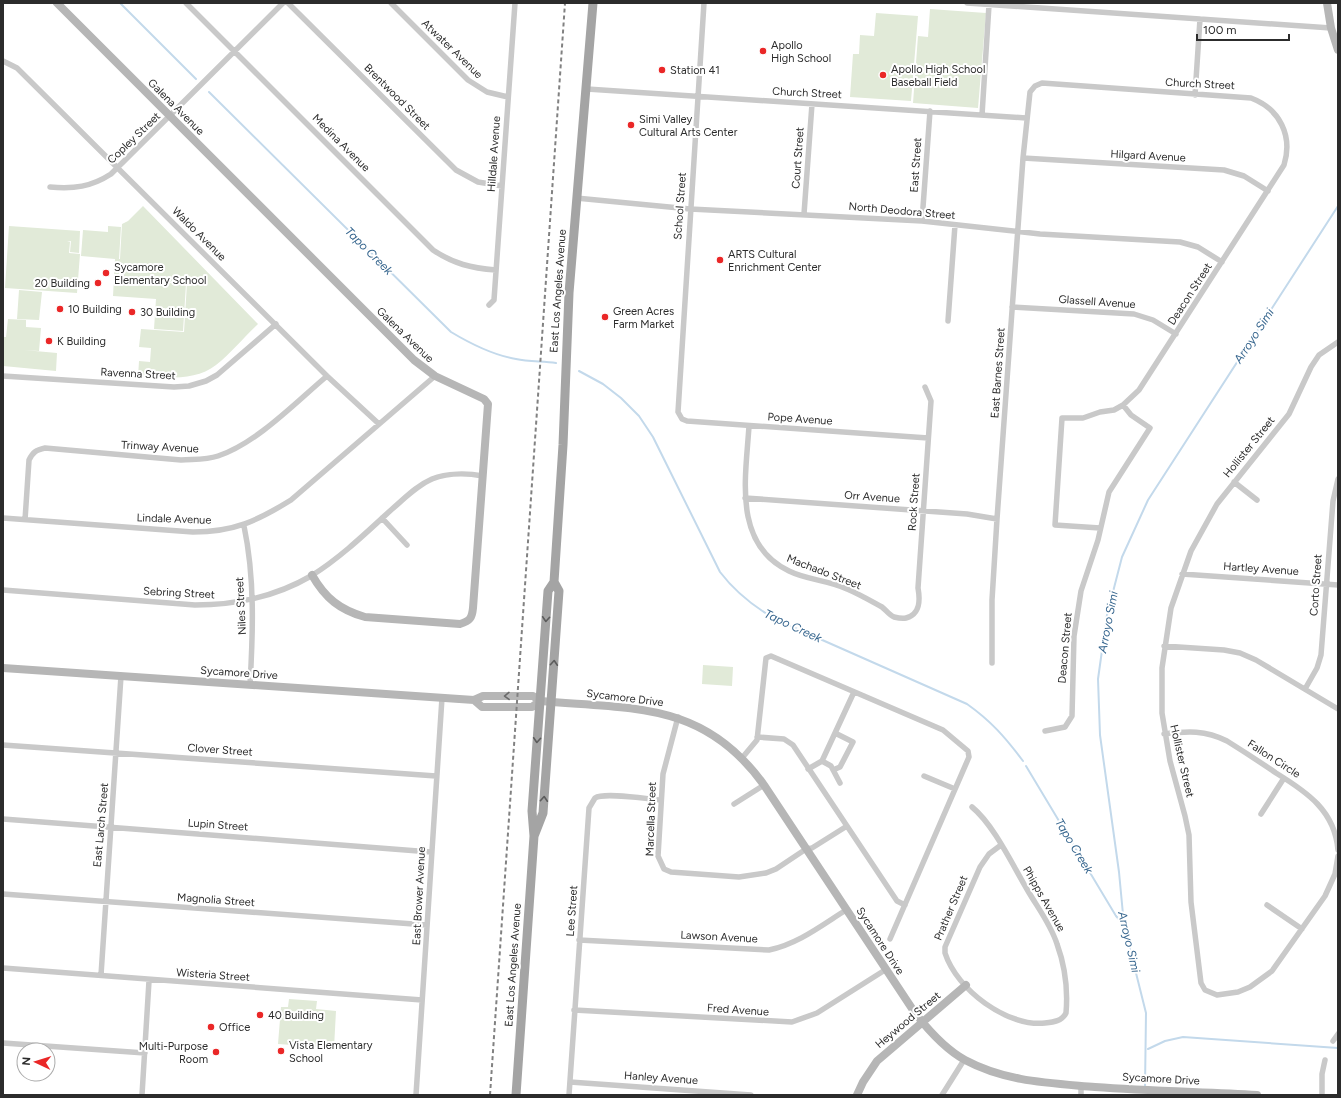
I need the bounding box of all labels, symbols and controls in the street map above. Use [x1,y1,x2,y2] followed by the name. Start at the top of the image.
[1197,16,1289,42] scale bar
[419,17,485,81] street label: Atwater Avenue
[1203,23,1237,37] text: 100 m
[771,39,831,65] place label: Apollo High School
[758,46,768,56] marker: Apollo High School
[361,61,433,133] street label: Brentwood Street
[891,63,985,89] place label: Apollo High School Baseball Field
[670,64,720,77] place label: Station 41
[657,65,667,75] marker: Station 41
[878,70,888,80] marker: Apollo High School Baseball Field
[145,76,207,138] street label: Galena Avenue
[1165,76,1235,92] street label: Church Street
[772,85,842,101] street label: Church Street
[105,110,163,166] street label: Copley Street
[310,112,372,174] street label: Medina Avenue
[639,113,738,139] place label: Simi Valley Cultural Arts Center
[485,116,503,192] street label: Hilldale Avenue
[626,120,636,130] marker: Simi Valley Cultural Arts Center
[789,127,807,189] street label: Court Street
[908,137,924,193] street label: East Street
[1110,148,1186,164] street label: Hilgard Avenue
[671,172,689,240] street label: School Street
[848,200,956,222] street label: North Deodora Street
[169,204,229,264] street label: Waldo Avenue
[342,224,397,279] water label: Tapo Creek
[547,229,569,353] street label: East Los Angeles Avenue
[728,248,822,274] place label: ARTS Cultural Enrichment Center
[715,255,725,265] marker: ARTS Cultural Enrichment Center
[114,261,206,287] place label: Sycamore Elementary School
[1165,261,1215,327] street label: Deacon Street
[101,268,111,278] marker: Sycamore Elementary School
[35,277,90,290] place label: 20 Building
[93,278,103,288] marker: 20 Building
[1058,293,1136,311] street label: Glassell Avenue
[68,303,122,316] place label: 10 Building
[55,304,65,314] marker: 10 Building
[374,305,436,365] street label: Galena Avenue
[613,305,674,331] place label: Green Acres Farm Market
[140,306,195,319] place label: 30 Building
[1231,306,1277,367] water label: Arroyo Simi
[127,307,137,317] marker: 30 Building
[600,312,610,322] marker: Green Acres Farm Market
[988,327,1008,419] street label: East Barnes Street
[57,335,106,348] place label: K Building
[44,336,54,346] marker: K Building
[100,366,176,382] street label: Ravenna Street
[767,410,833,428] street label: Pope Avenue
[1220,414,1278,480] street label: Hollister Street
[121,438,199,456] street label: Trinway Avenue
[905,473,923,531] street label: Rock Street
[844,489,900,505] street label: Orr Avenue
[136,511,212,527] street label: Lindale Avenue
[785,552,863,592] street label: Machado Street
[1307,554,1325,616] street label: Corto Street
[1223,560,1299,578] street label: Hartley Avenue
[233,577,249,635] street label: Niles Street
[143,585,215,601] street label: Sebring Street
[1095,590,1121,655] water label: Arroyo Simi
[762,607,825,646] water label: Tapo Creek
[1055,612,1075,684] street label: Deacon Street
[541,616,550,622] one-way arrow
[549,660,558,666] one-way arrow
[200,664,278,682] street label: Sycamore Drive
[586,687,664,709] street label: Sycamore Drive
[504,692,510,700] one-way arrow
[1167,723,1197,799] street label: Hollister Street
[533,737,542,743] one-way arrow
[1245,737,1303,781] street label: Fallon Circle
[187,741,253,759] street label: Clover Street
[91,782,111,868] street label: East Larch Street
[643,782,659,856] street label: Marcella Street
[540,796,549,802] one-way arrow
[187,816,249,834] street label: Lupin Street
[1052,816,1096,877] water label: Tapo Creek
[410,846,428,946] street label: East Brower Avenue
[1020,864,1068,934] street label: Phipps Avenue
[931,874,971,942] street label: Prather Street
[564,885,580,937] street label: Lee Street
[177,891,255,909] street label: Magnolia Street
[502,903,524,1027] street label: East Los Angeles Avenue
[853,905,907,977] street label: Sycamore Drive
[1115,909,1143,974] water label: Arroyo Simi
[680,928,758,946] street label: Lawson Avenue
[176,966,250,984] street label: Wisteria Street
[873,989,943,1051] street label: Heywood Street
[707,1001,769,1019] street label: Fred Avenue
[268,1009,324,1022] place label: 40 Building
[255,1010,265,1020] marker: 40 Building
[219,1021,250,1034] place label: Office
[206,1022,216,1032] marker: Office
[289,1039,373,1065] place label: Vista Elementary School
[139,1040,208,1066] place label: Multi-Purpose Room
[16,1042,56,1082] north arrow
[276,1046,286,1056] marker: Vista Elementary School
[211,1047,221,1057] marker: Multi-Purpose Room
[20,1057,33,1066] text: N
[624,1069,698,1087] street label: Hanley Avenue
[1122,1070,1200,1088] street label: Sycamore Drive

